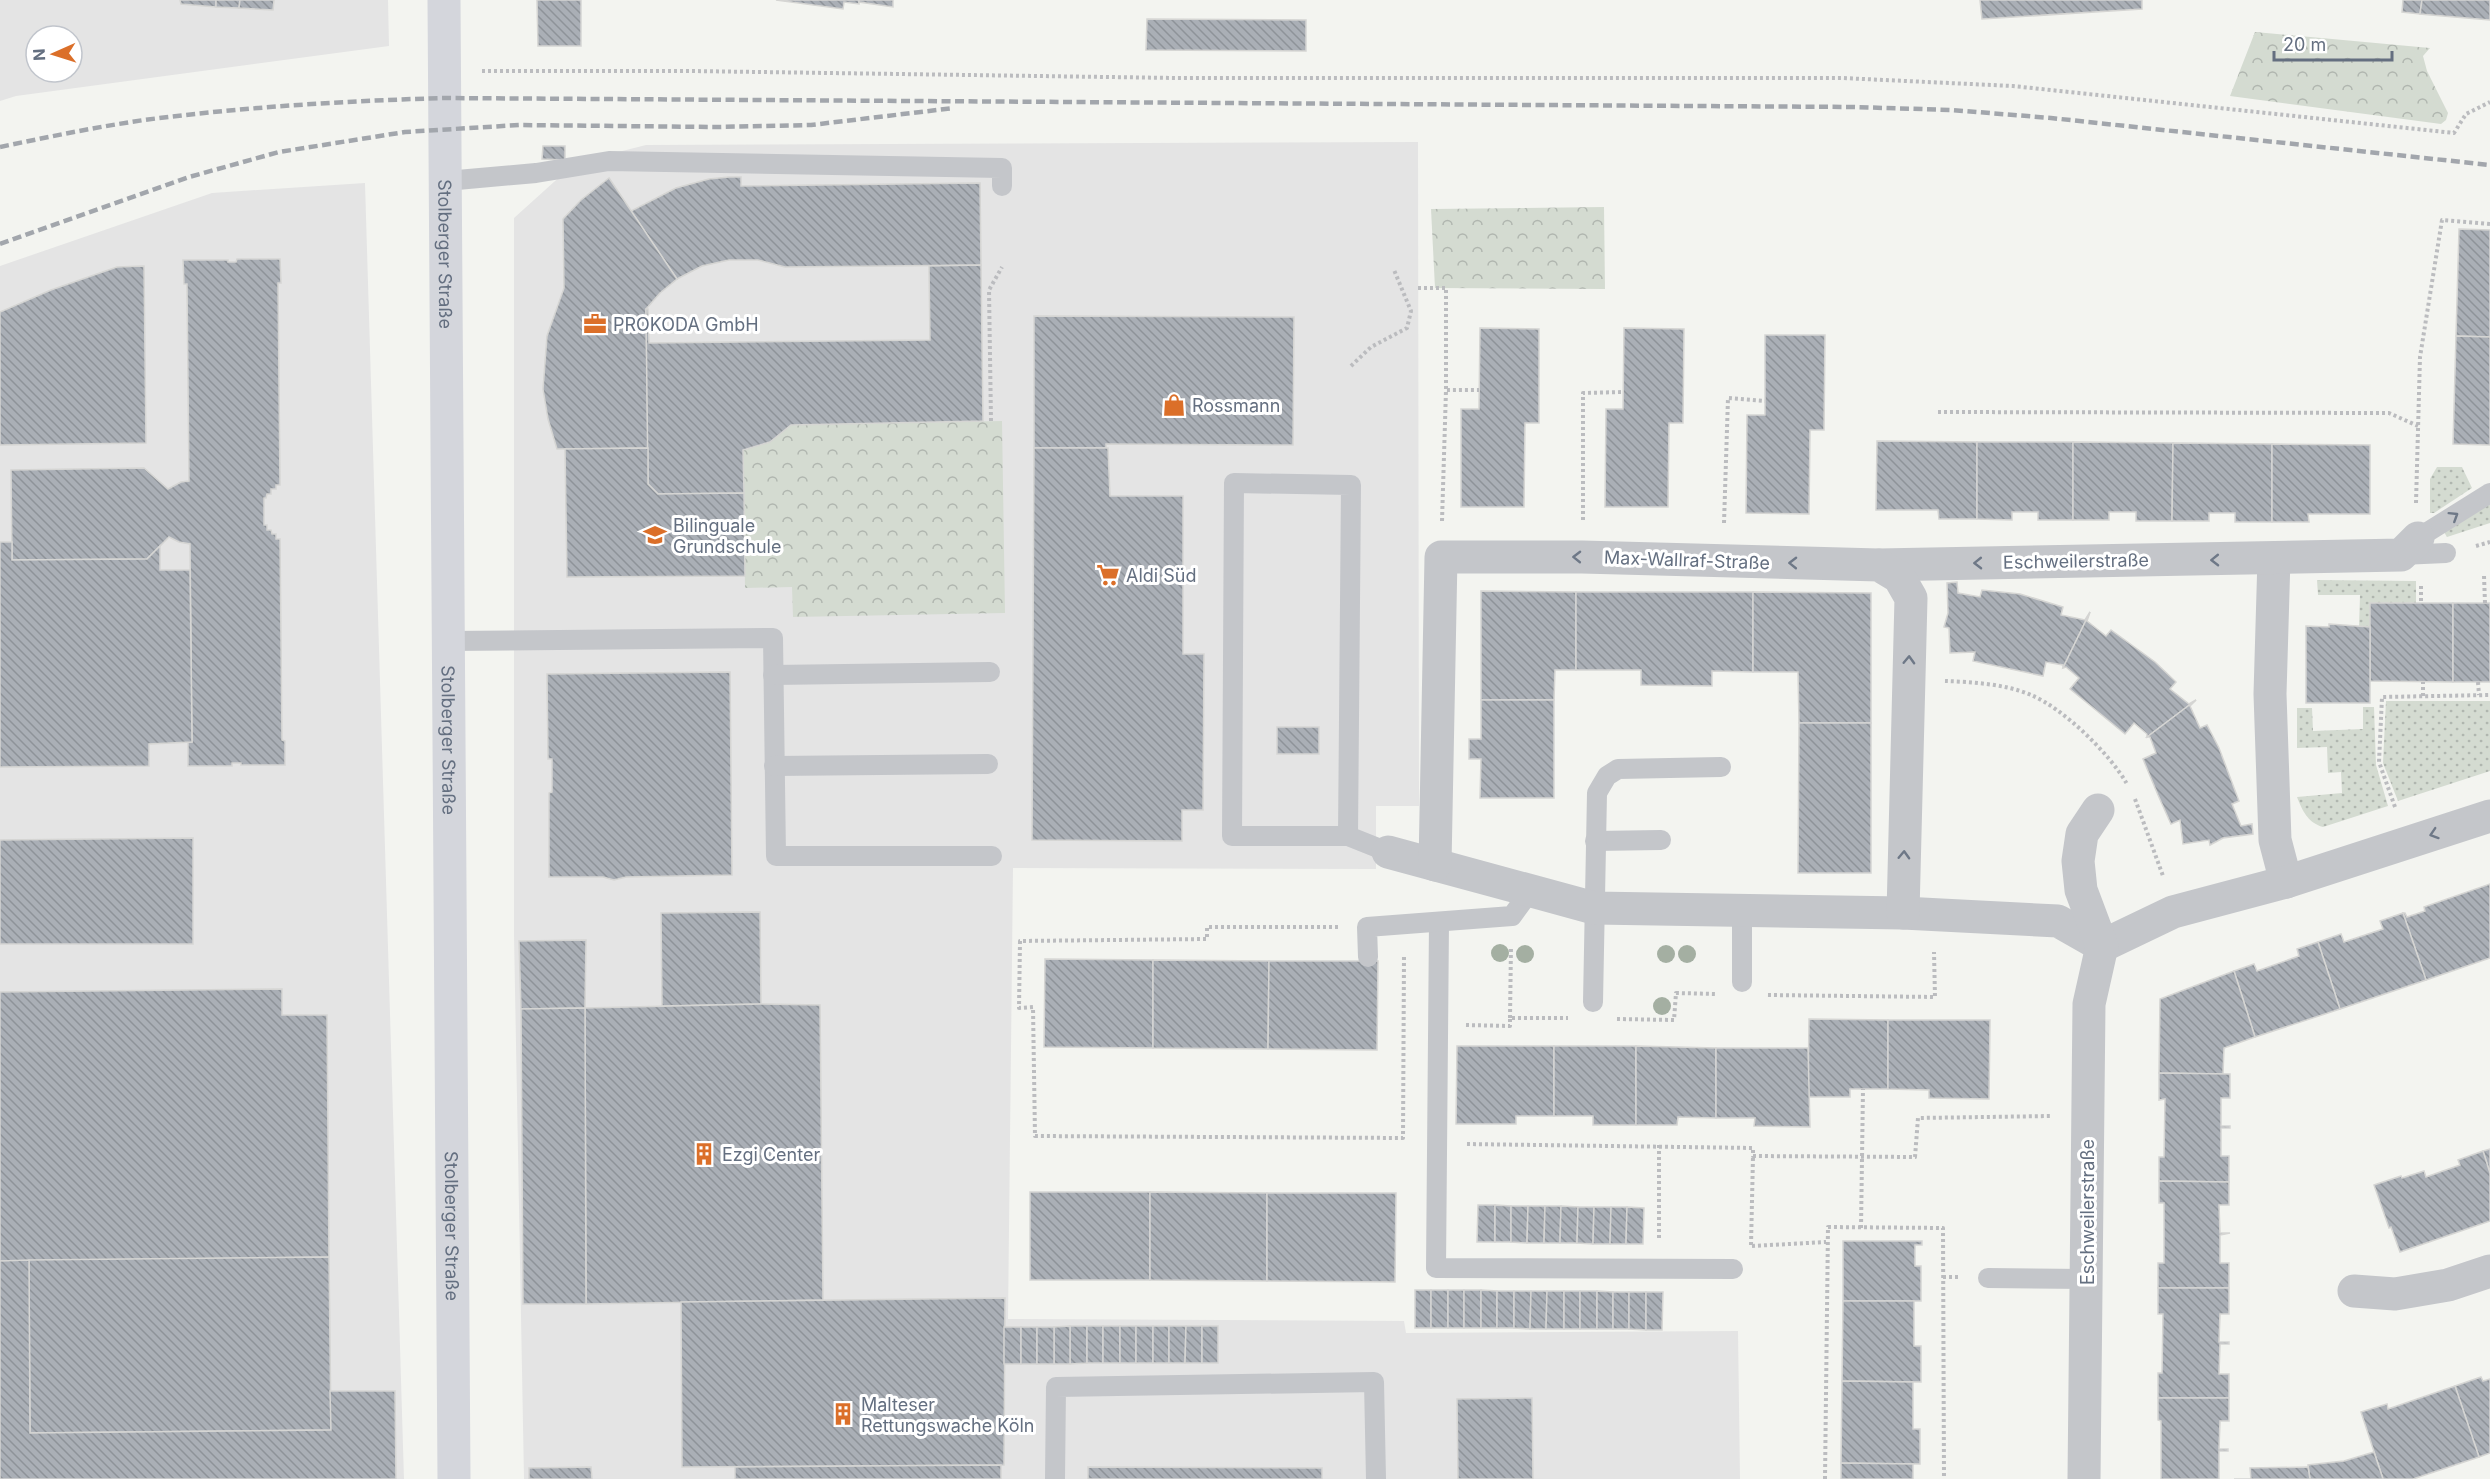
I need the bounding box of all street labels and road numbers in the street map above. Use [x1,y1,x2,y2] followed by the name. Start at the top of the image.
[435,179,457,329] street label: Stolberger Straße
[1604,547,1770,573] street label: Max-Wallraf-Straße
[2003,549,2149,573] street label: Eschweilerstraße
[438,665,460,815] street label: Stolberger Straße
[2077,1139,2098,1285] street label: Eschweilerstraße
[441,1151,463,1301] street label: Stolberger Straße

